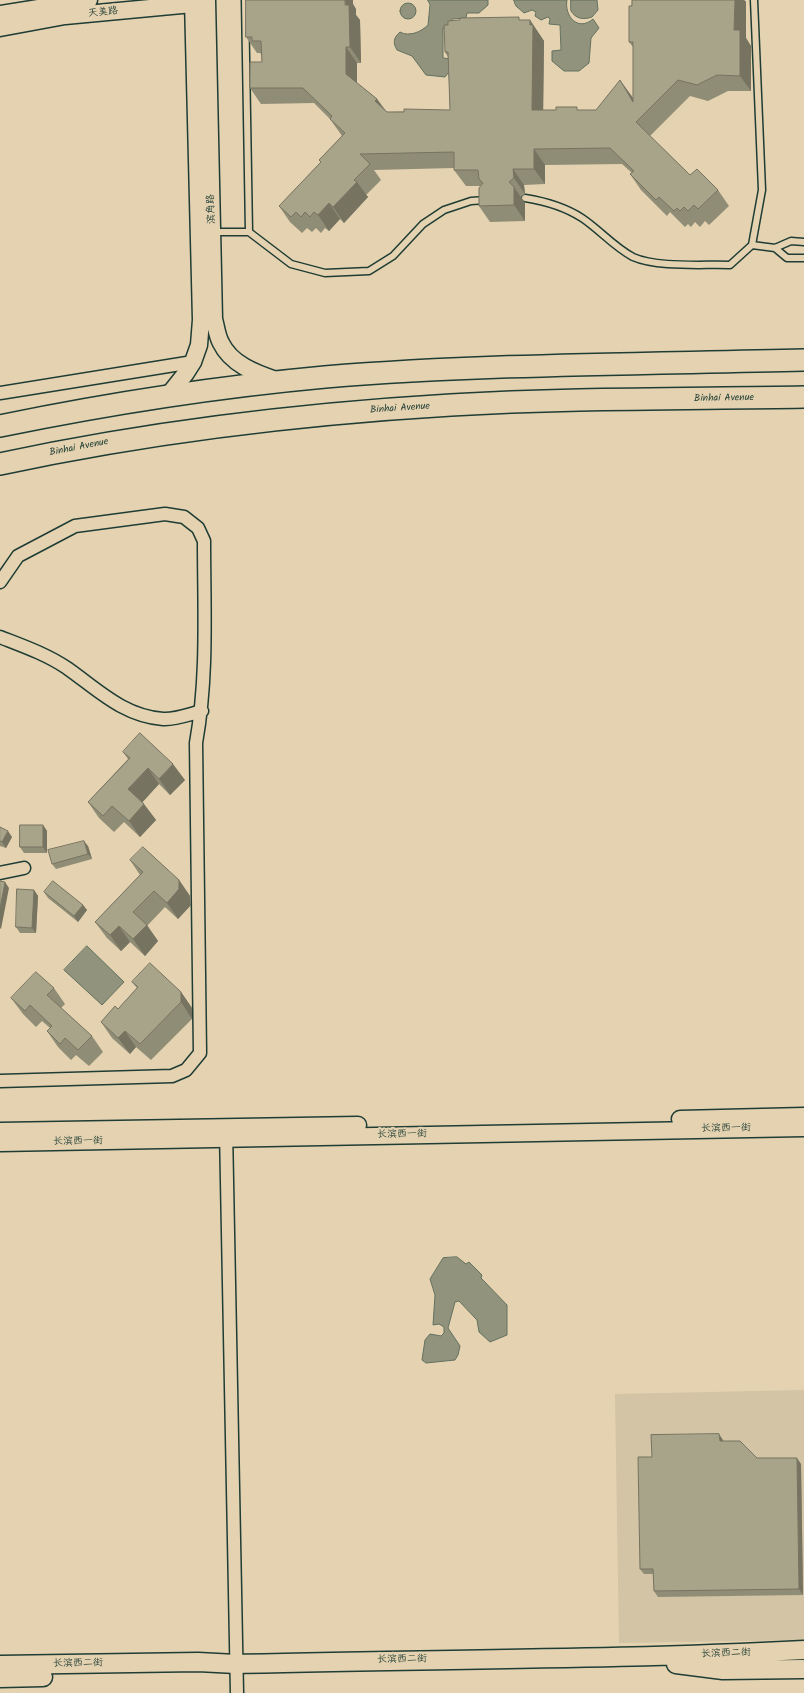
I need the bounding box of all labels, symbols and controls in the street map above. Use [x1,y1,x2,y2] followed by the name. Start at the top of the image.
[87,5,119,21] street label: 天美路
[205,194,219,224] street label: 滨角路
[694,392,754,406] street label: Binhai Avenue
[370,401,430,417] street label: Binhai Avenue
[48,436,110,460] street label: Binhai Avenue
[701,1123,751,1135] street label: 长滨西一街
[377,1129,427,1141] street label: 长滨西一街
[53,1136,103,1148] street label: 长滨西一街
[701,1647,751,1661] street label: 长滨西二街
[377,1654,427,1666] street label: 长滨西二街
[53,1658,103,1670] street label: 长滨西二街

